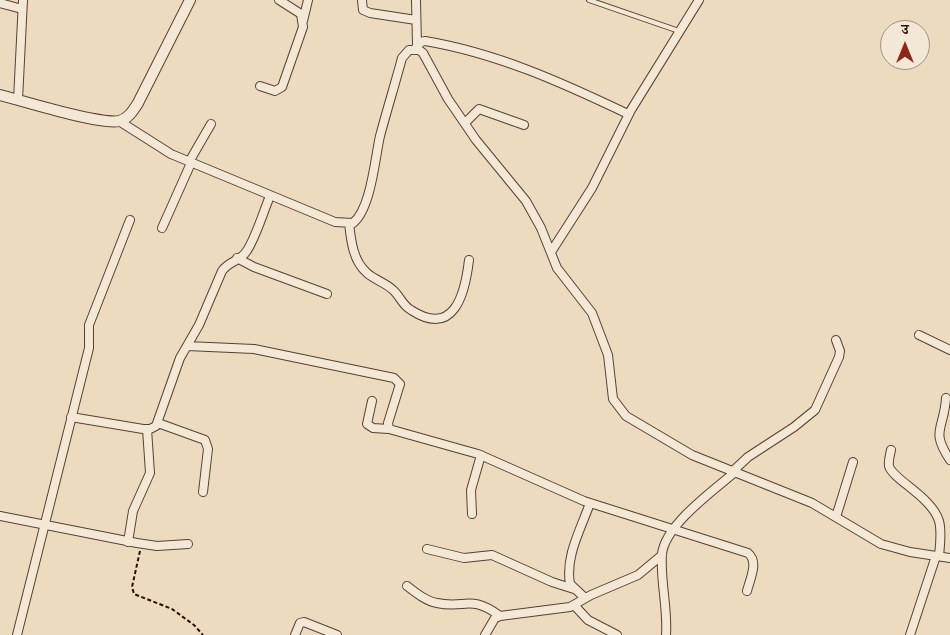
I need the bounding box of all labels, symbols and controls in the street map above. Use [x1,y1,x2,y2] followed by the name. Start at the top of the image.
[880,20,930,70] north arrow
[901,21,909,41] text: उ

